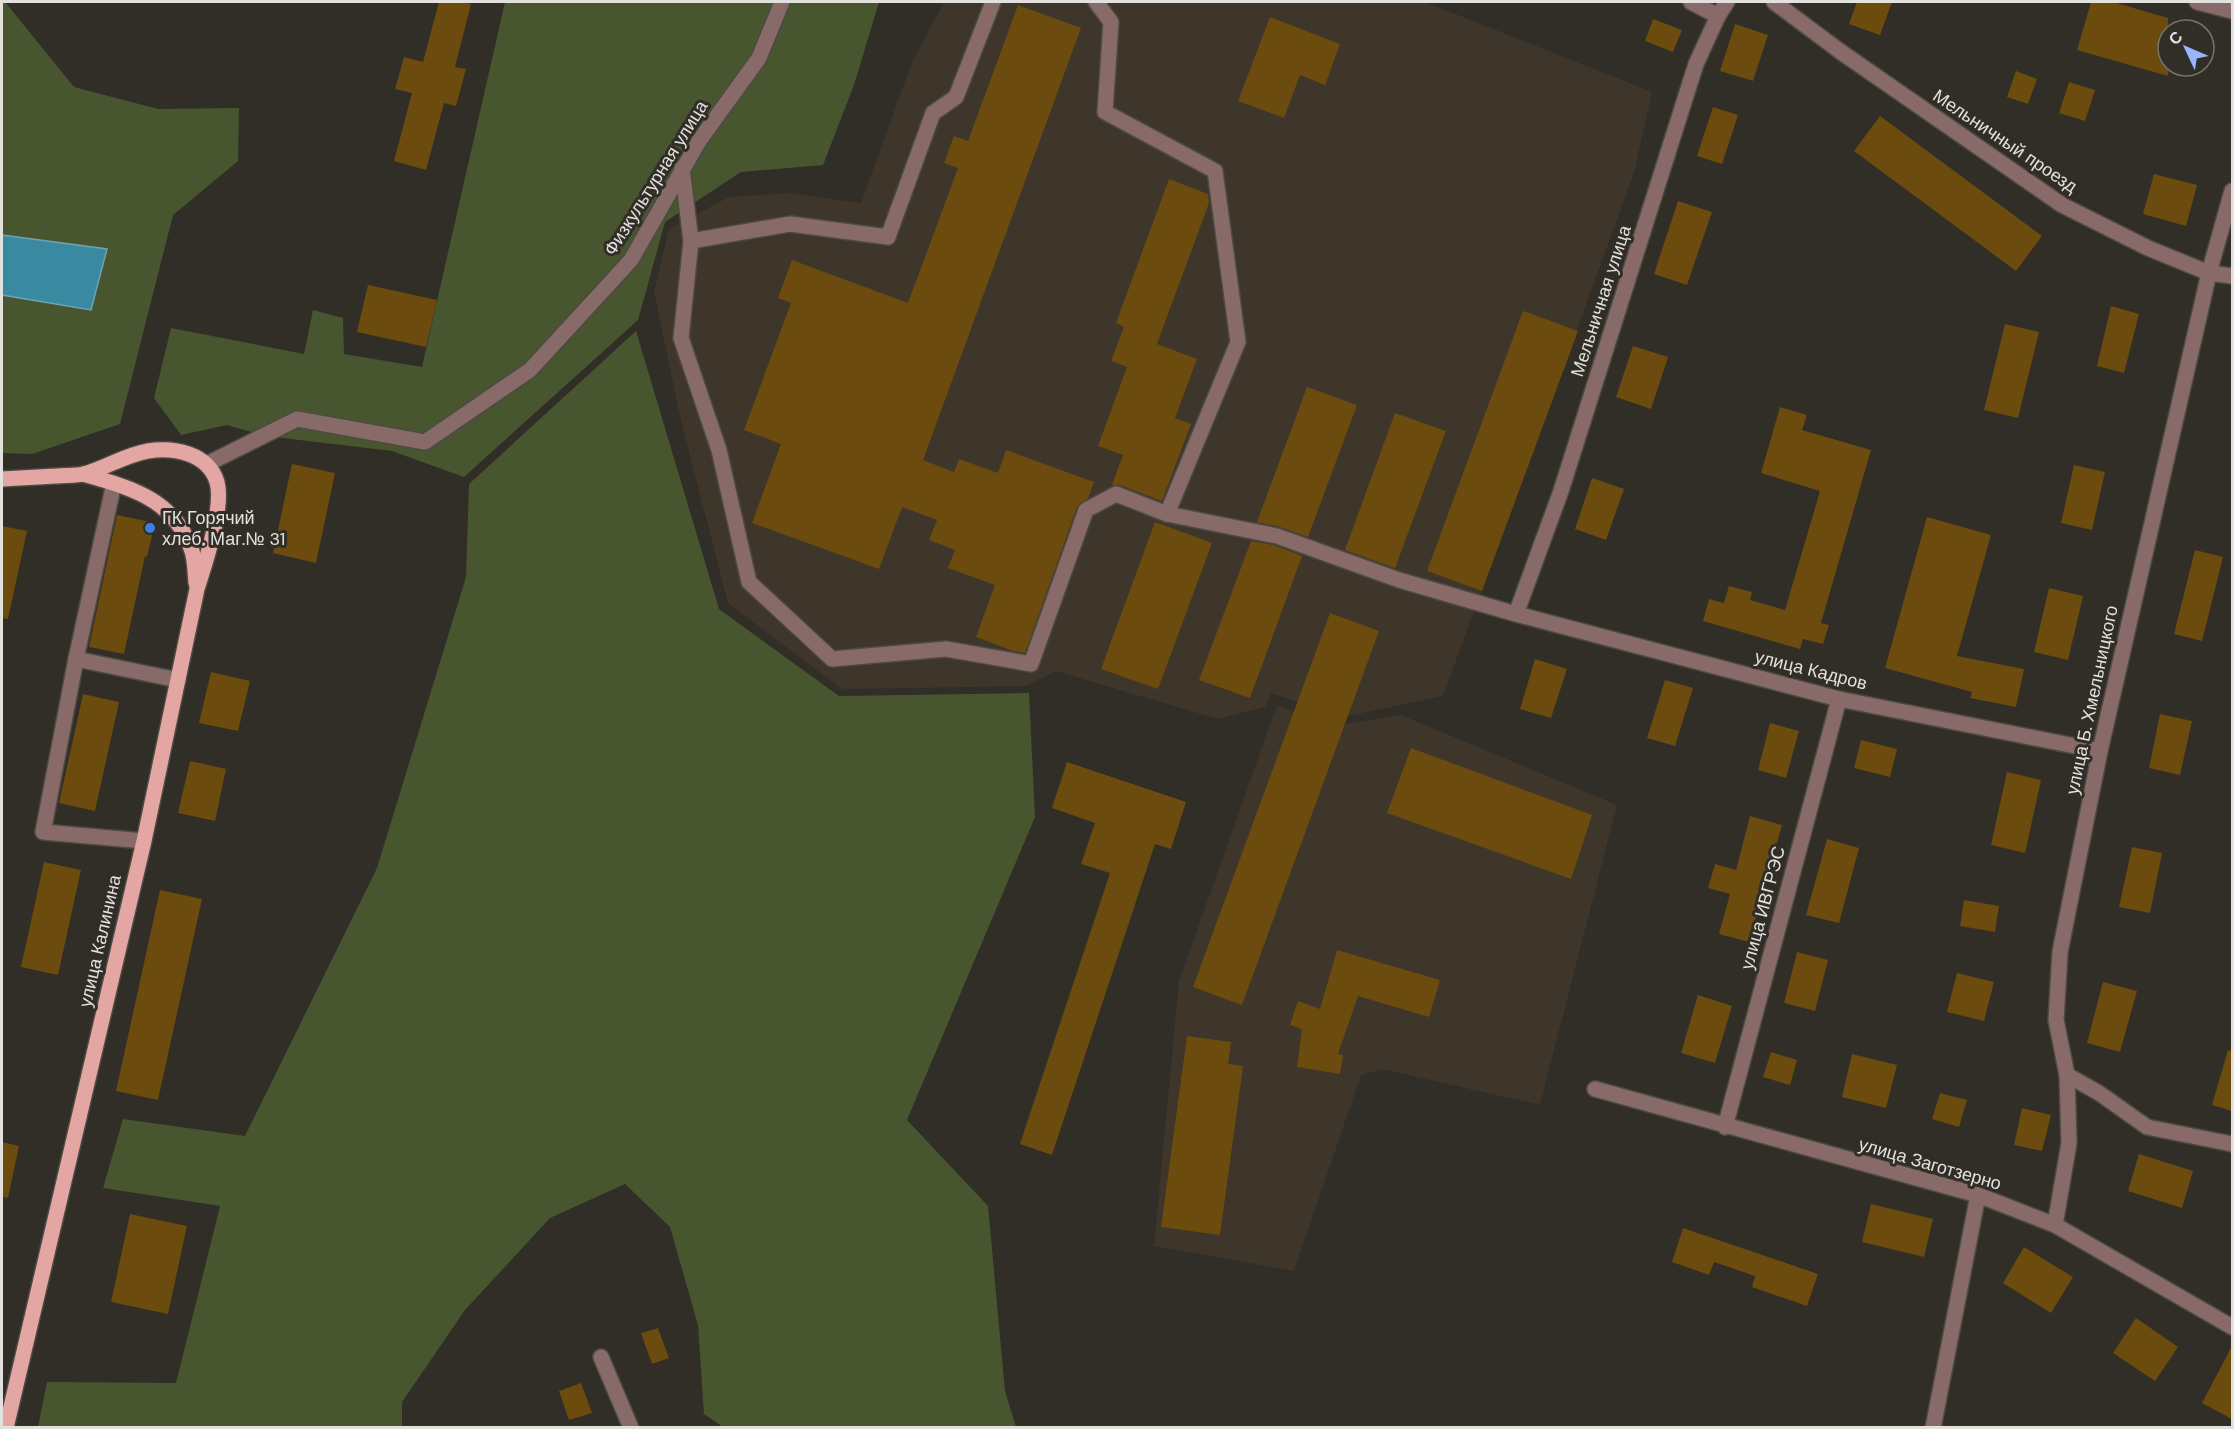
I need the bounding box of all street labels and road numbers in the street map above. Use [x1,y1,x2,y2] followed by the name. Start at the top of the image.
[1928,84,2082,199] street label: Мельничный проезд
[599,95,714,260] street label: Физкультурная улица
[1565,221,1637,380] street label: Мельничная улица
[2060,603,2124,797] street label: улица Б. Хмельницкого
[1752,644,1870,696] street label: улица Кадров
[1735,844,1791,972] street label: улица ИВГРЭС
[73,871,127,1010] street label: улица Калинина
[1856,1132,2004,1196] street label: улица Заготзерно

